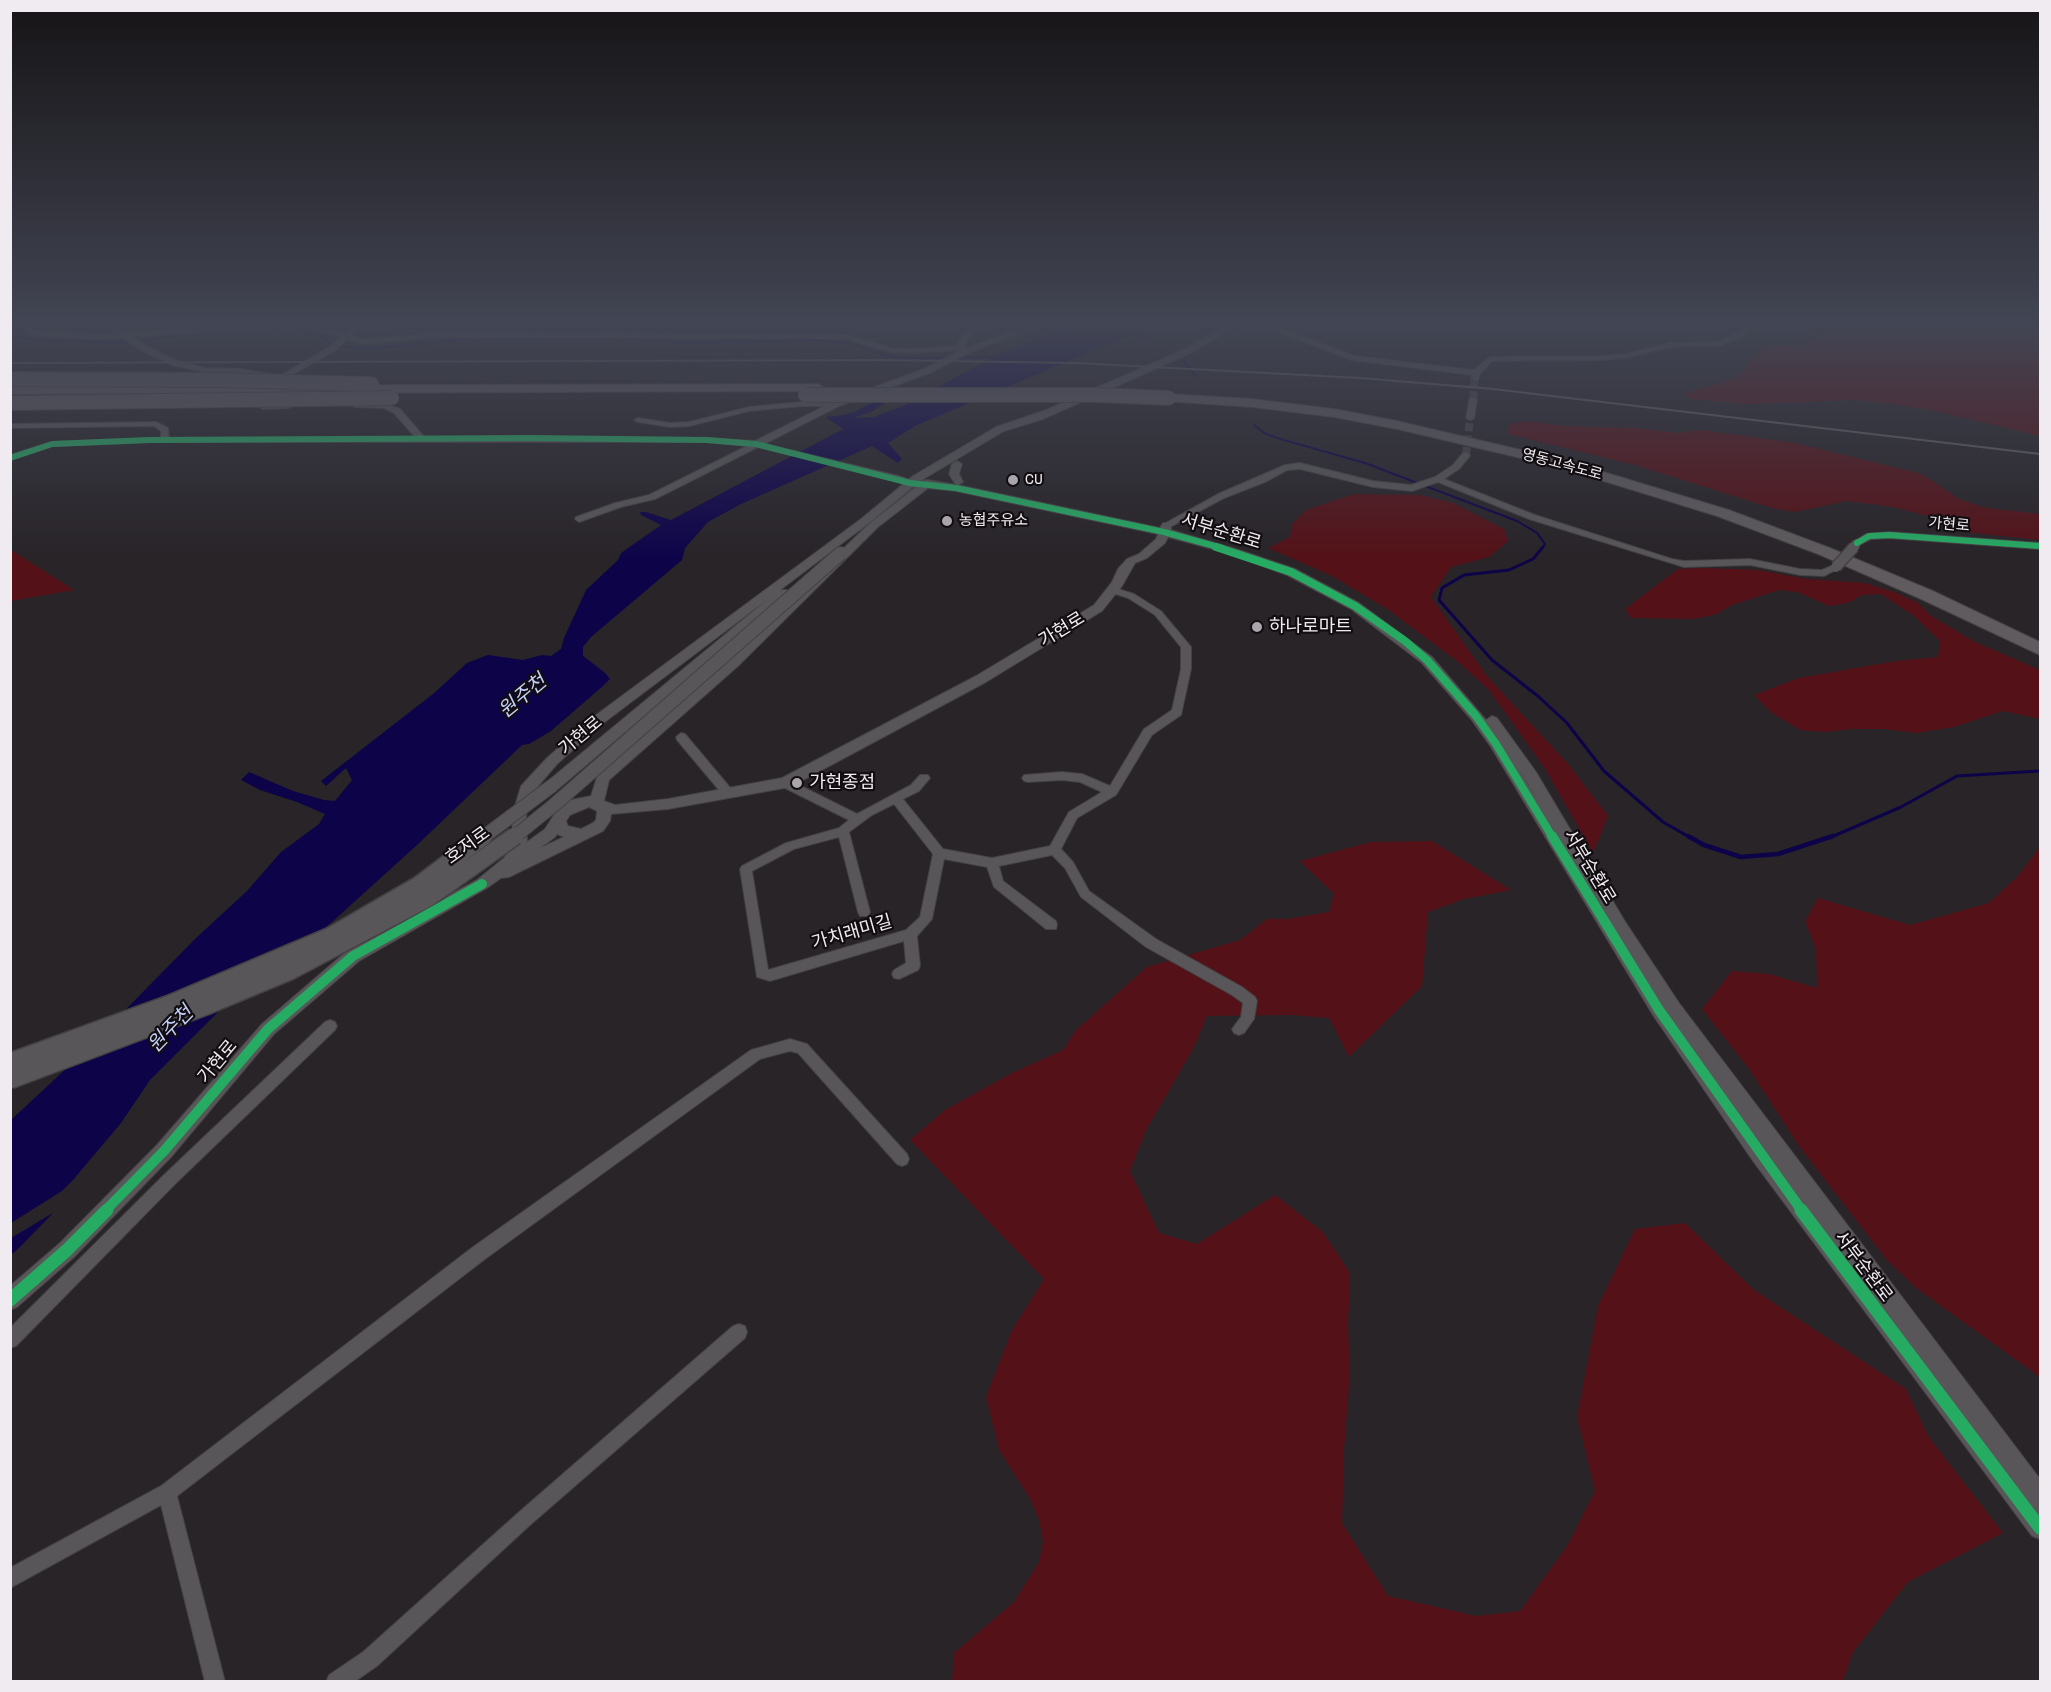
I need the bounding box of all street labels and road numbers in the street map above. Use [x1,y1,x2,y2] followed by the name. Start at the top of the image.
[1520,446,1604,484] street label: 영동고속도로
[1178,510,1264,554] street label: 서부순환로
[1928,514,1970,536] street label: 가현로
[1035,608,1089,652] street label: 가현로
[555,712,607,760] street label: 가현로
[442,823,494,869] street label: 호저로
[1558,826,1620,908] street label: 서부순환로
[809,911,895,955] street label: 가치래미길
[194,1036,242,1088] street label: 가현로
[1829,1227,1897,1307] street label: 서부순환로

